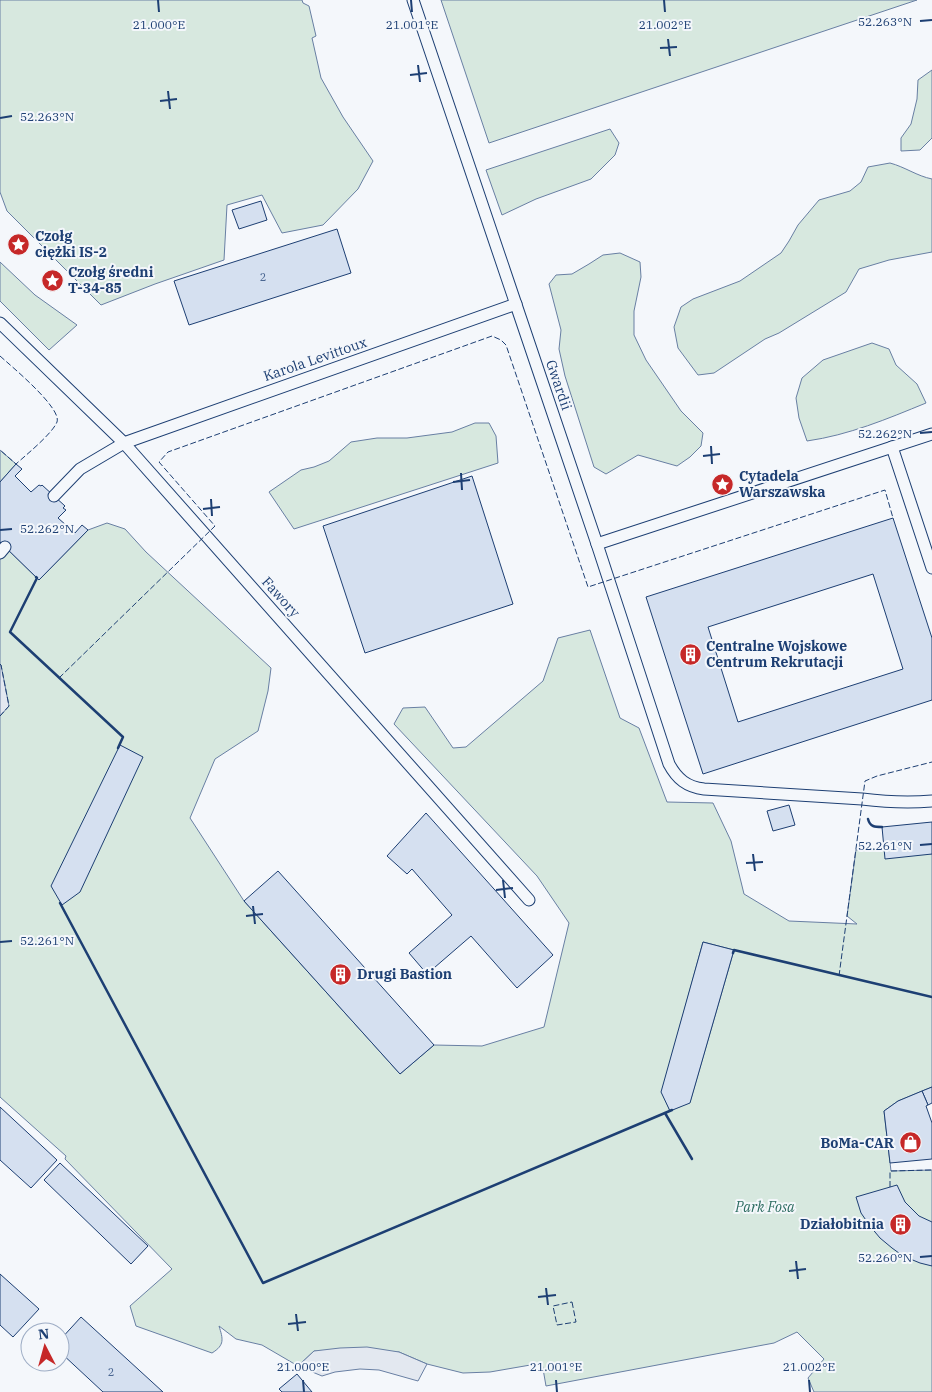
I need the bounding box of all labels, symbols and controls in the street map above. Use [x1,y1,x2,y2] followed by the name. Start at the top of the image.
[858,14,912,29] text: 52.263°N
[133,17,185,32] text: 21.000°E
[386,17,438,32] text: 21.001°E
[639,17,691,32] text: 21.002°E
[20,109,74,124] text: 52.263°N
[35,227,107,261] place label: Czołg ciężki IS-2
[7,232,31,256] place icon: Czołg ciężki IS-2
[68,263,154,297] place label: Czołg średni T-34-85
[40,268,64,292] place icon: Czołg średni T-34-85
[260,270,266,284] house number: 2
[261,333,369,385] street label: Karola Levittoux
[542,357,576,413] street label: Gwardii
[858,426,912,441] text: 52.262°N
[739,467,825,501] place label: Cytadela Warszawska
[711,472,735,496] place icon: Cytadela Warszawska
[20,521,74,536] text: 52.262°N
[258,573,304,621] street label: Fawory
[706,637,847,671] place label: Centralne Wojskowe Centrum Rekrutacji
[678,642,702,666] building icon: Centralne Wojskowe Centrum Rekrutacji
[858,838,912,853] text: 52.261°N
[20,933,74,948] text: 52.261°N
[329,962,353,986] building icon: Drugi Bastion
[357,965,452,983] place label: Drugi Bastion
[898,1131,922,1155] shop icon: BoMa-CAR
[820,1134,895,1152] place label: BoMa-CAR
[734,1198,795,1216] park label: Park Fosa
[888,1212,912,1236] building icon: Działobitnia
[800,1215,884,1233] place label: Działobitnia
[858,1250,912,1265] text: 52.260°N
[20,1322,70,1372] north arrow
[37,1325,50,1344] text: N
[277,1359,329,1374] text: 21.000°E
[530,1359,582,1374] text: 21.001°E
[783,1359,835,1374] text: 21.002°E
[108,1365,114,1379] house number: 2

